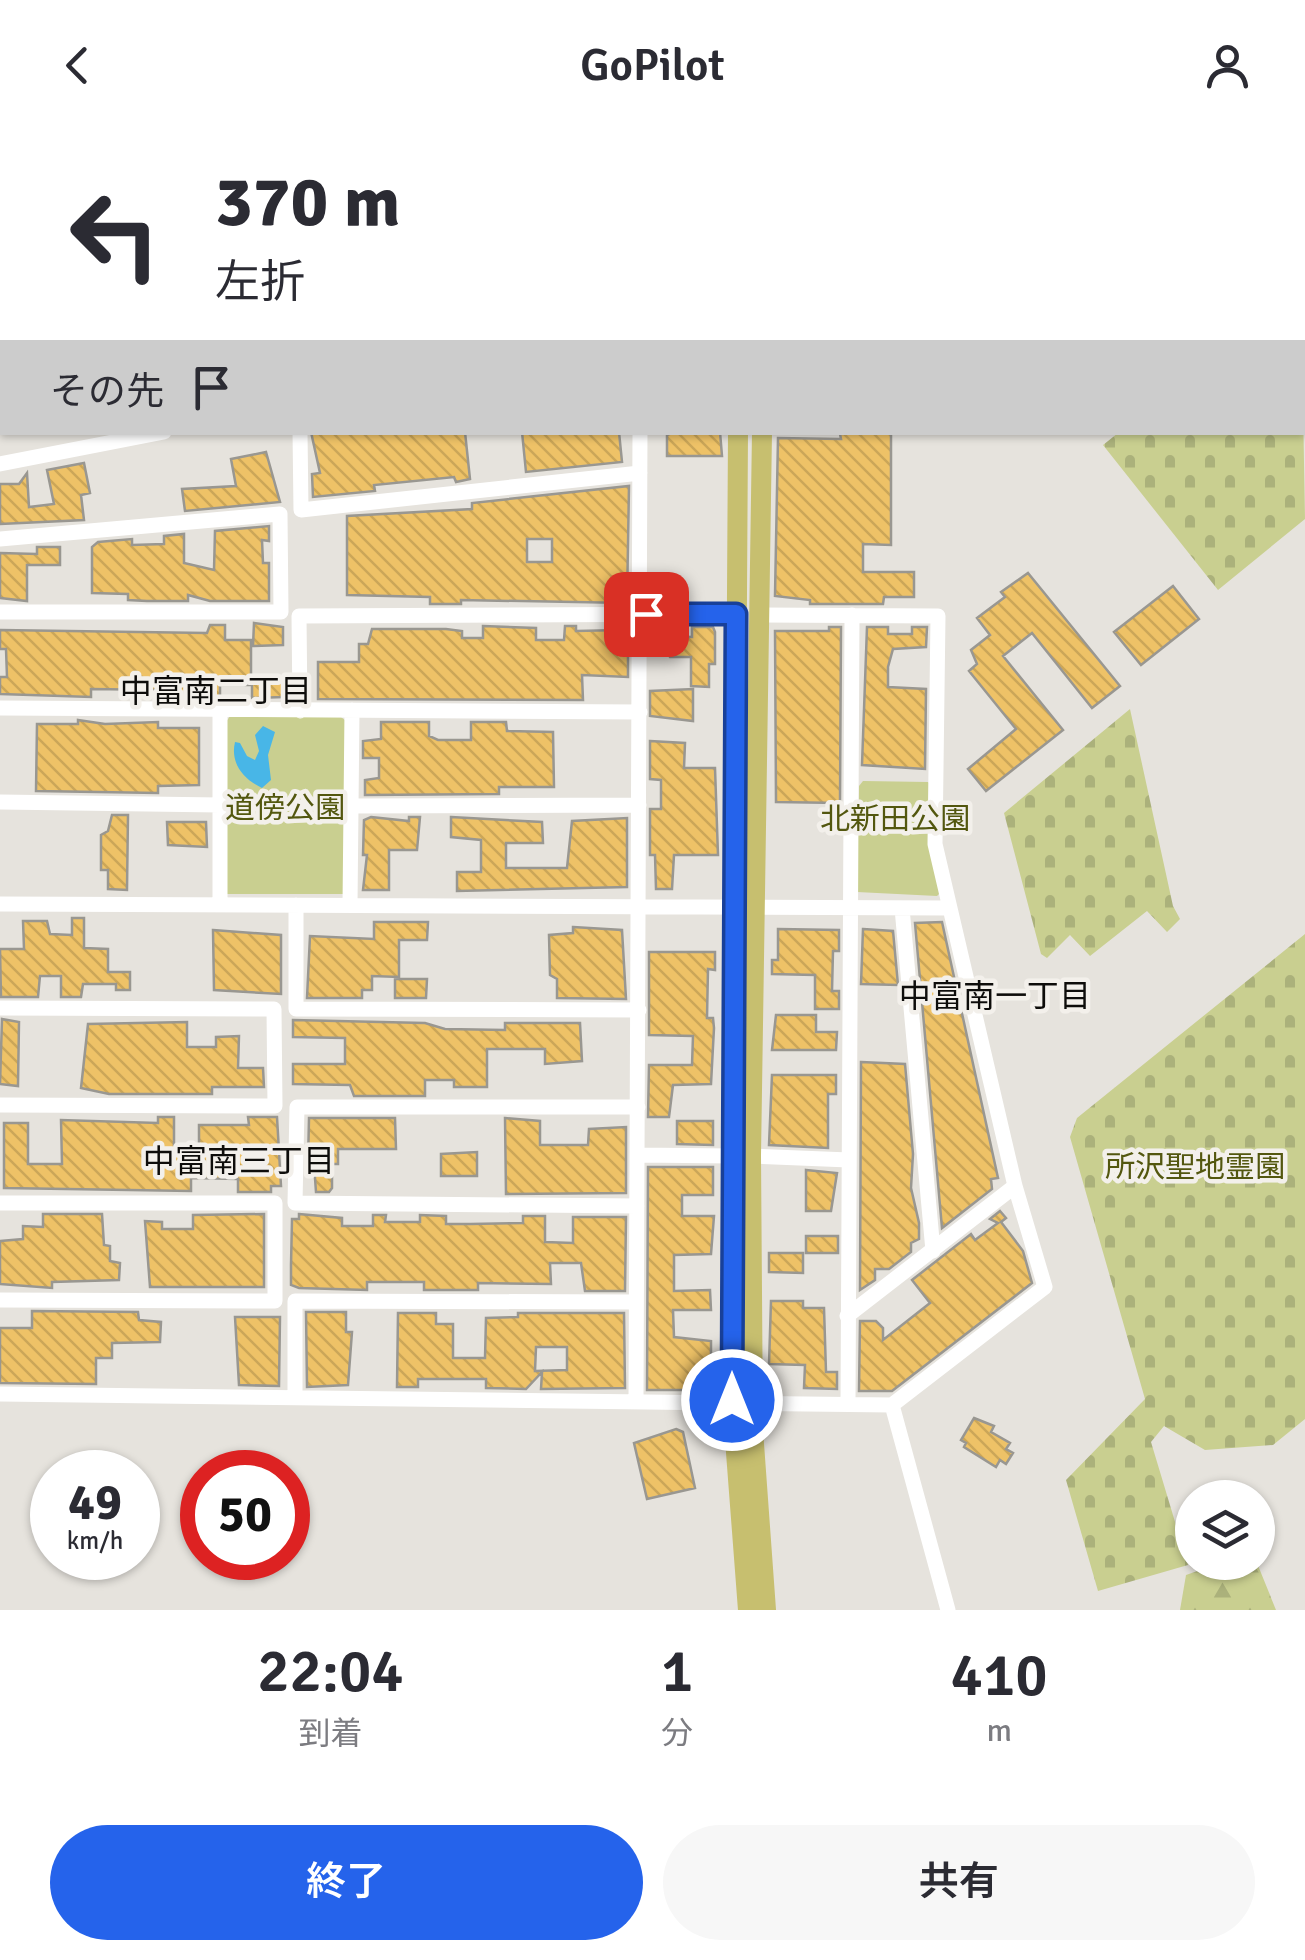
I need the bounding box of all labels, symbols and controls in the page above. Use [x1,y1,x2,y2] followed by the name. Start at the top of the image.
[50,38,105,93] icon: back
[580,38,725,93] text: GoPilot
[1200,38,1255,93] icon: person
[215,159,400,245] text: 370 m
[50,170,180,300] icon: left
[215,255,305,310] text: 左折
[184,360,239,415] icon: arrive
[50,368,164,415] text: その先
[604,572,689,657] pin
[619,587,674,642] icon: arrive
[120,672,312,711] district label: 中富南二丁目
[225,790,345,827] park label: 道傍公園
[820,801,970,838] park label: 北新田公園
[899,977,1091,1016] district label: 中富南一丁目
[143,1142,335,1181] district label: 中富南三丁目
[1105,1149,1285,1186] park label: 所沢聖地霊園
[680,1348,784,1452] position arrow
[180,1450,310,1580] speed limit sign: 50
[68,1472,122,1534] text: 49
[1175,1480,1275,1580] map controls
[1175,1480,1275,1580] button: layers
[67,1525,123,1556] text: km/h
[257,1635,404,1709] text: 22:04
[661,1635,693,1709] text: 1
[951,1639,1048,1713] text: 410
[986,1711,1012,1750] text: m
[298,1714,362,1753] text: 到着
[661,1714,693,1753] text: 分
[50,1825,643,1940] button: 終了
[663,1825,1255,1940] button: 共有

